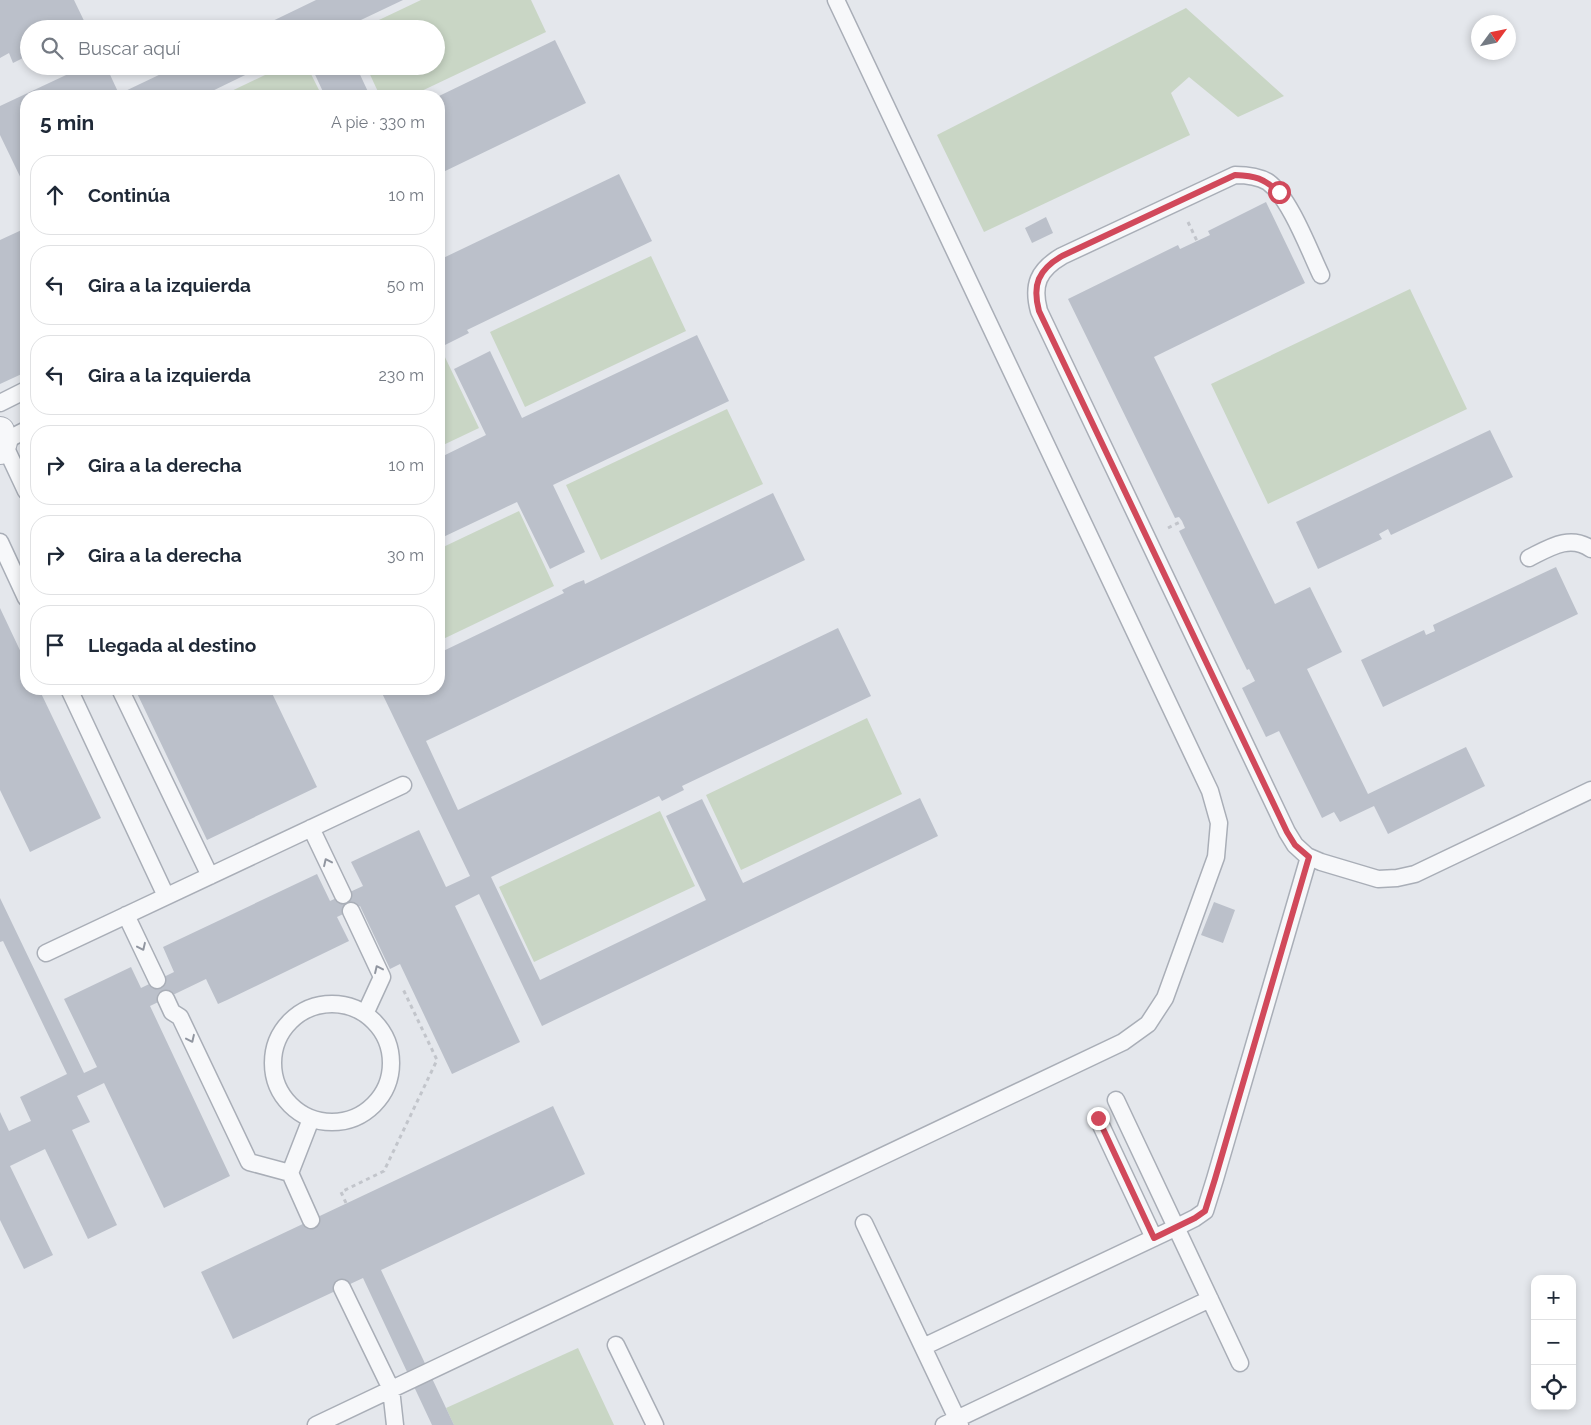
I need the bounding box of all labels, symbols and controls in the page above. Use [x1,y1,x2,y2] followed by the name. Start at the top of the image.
[1471,15,1516,60] north arrow
[20,20,445,75] search box
[38,34,66,62] icon: search
[78,37,180,59] text: Buscar aquí
[40,110,94,135] text: 5 min
[331,113,425,132] text: A pie · 330 m
[41,181,69,209] icon: ahead
[1268,181,1291,204] route start
[88,184,170,206] text: Continúa
[389,186,424,205] text: 10 m
[41,271,69,299] icon: left
[88,274,251,296] text: Gira a la izquierda
[387,276,424,295] text: 50 m
[41,361,69,389] icon: left
[88,364,251,386] text: Gira a la izquierda
[379,366,424,385] text: 230 m
[41,451,69,479] icon: right
[88,454,242,476] text: Gira a la derecha
[389,456,424,475] text: 10 m
[41,541,69,569] icon: right
[88,544,242,566] text: Gira a la derecha
[387,546,424,565] text: 30 m
[41,631,69,659] icon: arrive
[88,634,256,656] text: Llegada al destino
[323,858,333,867] one-way arrow
[136,942,146,951] one-way arrow
[374,965,384,974] one-way arrow
[184,1034,194,1043] one-way arrow
[1087,1107,1110,1130] route end
[1531,1275,1576,1410] map controls
[1531,1275,1576,1320] button: +
[1531,1320,1576,1365] button: −
[1531,1365,1576,1410] button: locate

